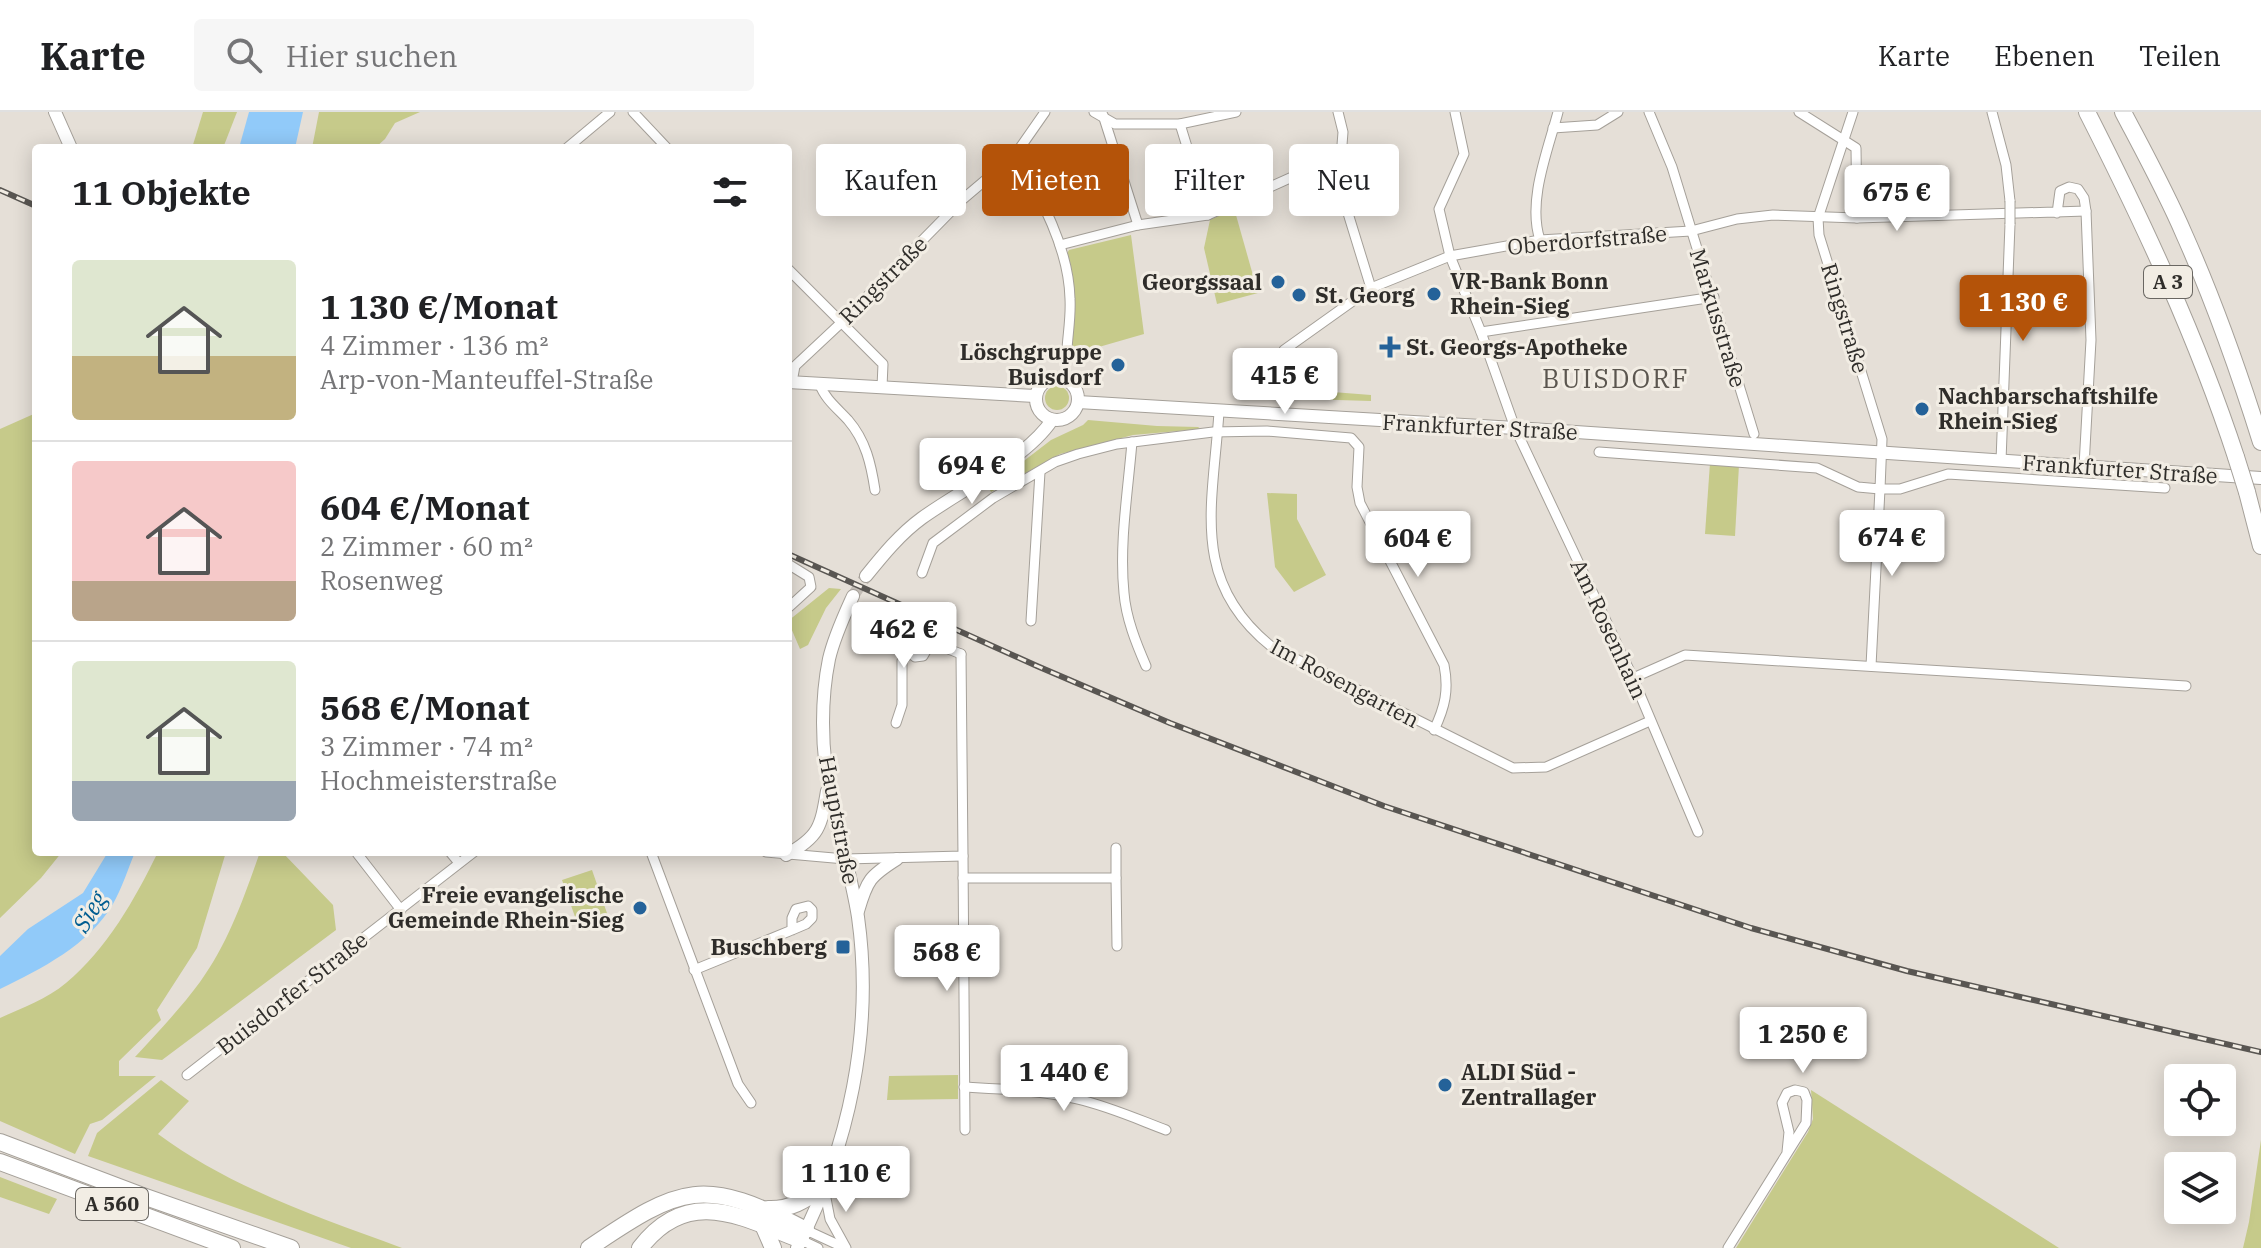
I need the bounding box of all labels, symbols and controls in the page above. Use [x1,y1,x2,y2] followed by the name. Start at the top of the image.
[194,19,754,91] search box
[40,31,146,80] text: Karte
[222,33,266,77] icon: search
[286,36,458,75] text: Hier suchen
[1878,37,1950,74] text: Karte
[1994,37,2095,74] text: Ebenen
[2139,37,2221,74] text: Teilen
[816,144,966,216] chip: Kaufen
[982,144,1129,216] chip: Mieten
[1145,144,1273,216] chip: Filter
[1289,144,1399,216] chip: Neu
[1841,165,1953,233] pin: 675 €
[72,170,251,214] text: 11 Objekte
[708,170,752,214] icon: filters
[1863,174,1931,208] text: 675 €
[1506,218,1668,261] street label: Oberdorfstraße
[832,229,933,330] street label: Ringstraße
[1684,245,1753,391] street label: Markusstraße
[1815,259,1876,376] street label: Ringstraße
[1450,266,1608,320] place label: VR-Bank Bonn Rhein-Sieg
[2144,266,2192,298] road number: A 3
[1142,267,1262,296] place label: Georgssaal
[1269,273,1287,291] marker: Georgssaal
[1949,275,2097,343] pin: 1 130 €
[1315,280,1415,309] place label: St. Georg
[320,284,558,328] text: 1 130 €/Monat
[1978,284,2068,318] text: 1 130 €
[1425,285,1443,303] marker: VR-Bank Bonn Rhein-Sieg
[1290,286,1308,304] marker: St. Georg
[136,292,232,388] icon: home
[320,328,549,362] text: 4 Zimmer · 136 m²
[1406,332,1628,361] place label: St. Georgs-Apotheke
[960,337,1104,391] place label: Löschgruppe Buisdorf
[1381,338,1399,356] marker: St. Georgs-Apotheke
[1229,348,1341,416] pin: 415 €
[1109,356,1127,374] marker: Löschgruppe Buisdorf
[1251,357,1319,391] text: 415 €
[1542,361,1690,395] district label: BUISDORF
[320,362,653,396] text: Arp-von-Manteuffel-Straße
[1938,381,2158,435] place label: Nachbarschaftshilfe Rhein-Sieg
[1913,400,1931,418] marker: Nachbarschaftshilfe Rhein-Sieg
[1382,407,1579,446] street label: Frankfurter Straße
[916,438,1028,506] pin: 694 €
[938,447,1006,481] text: 694 €
[2021,447,2219,490] street label: Frankfurter Straße
[320,485,530,529] text: 604 €/Monat
[136,493,232,589] icon: home
[1836,510,1948,578] pin: 674 €
[1362,511,1474,579] pin: 604 €
[1858,519,1926,553] text: 674 €
[1384,520,1452,554] text: 604 €
[320,529,533,563] text: 2 Zimmer · 60 m²
[1564,554,1655,703] street label: Am Rosenhain
[320,563,443,597] text: Rosenweg
[848,602,960,670] pin: 462 €
[870,611,938,645] text: 462 €
[1266,631,1425,734] street label: Im Rosengarten
[320,685,530,729] text: 568 €/Monat
[136,693,232,789] icon: home
[320,729,533,763] text: 3 Zimmer · 74 m²
[813,753,866,887] street label: Hauptstraße
[320,763,557,797] text: Hochmeisterstraße
[388,880,624,934] place label: Freie evangelische Gemeinde Rhein-Sieg
[64,885,114,939] water label: Sieg
[631,899,649,917] marker: Freie evangelische Gemeinde Rhein-Sieg
[210,925,373,1061] street label: Buisdorfer Straße
[891,925,1003,993] pin: 568 €
[710,932,827,961] place label: Buschberg
[913,934,981,968] text: 568 €
[834,938,852,956] marker: Buschberg
[1729,1007,1877,1075] pin: 1 250 €
[1758,1016,1848,1050] text: 1 250 €
[990,1045,1138,1113] pin: 1 440 €
[1019,1054,1109,1088] text: 1 440 €
[1461,1057,1596,1111] place label: ALDI Süd - Zentrallager
[2164,1064,2236,1224] map controls
[2164,1064,2236,1136] button: locate
[1436,1076,1454,1094] marker: ALDI Süd - Zentrallager
[772,1146,920,1214] pin: 1 110 €
[2164,1152,2236,1224] button: layers
[801,1155,891,1189] text: 1 110 €
[76,1188,148,1220] road number: A 560

